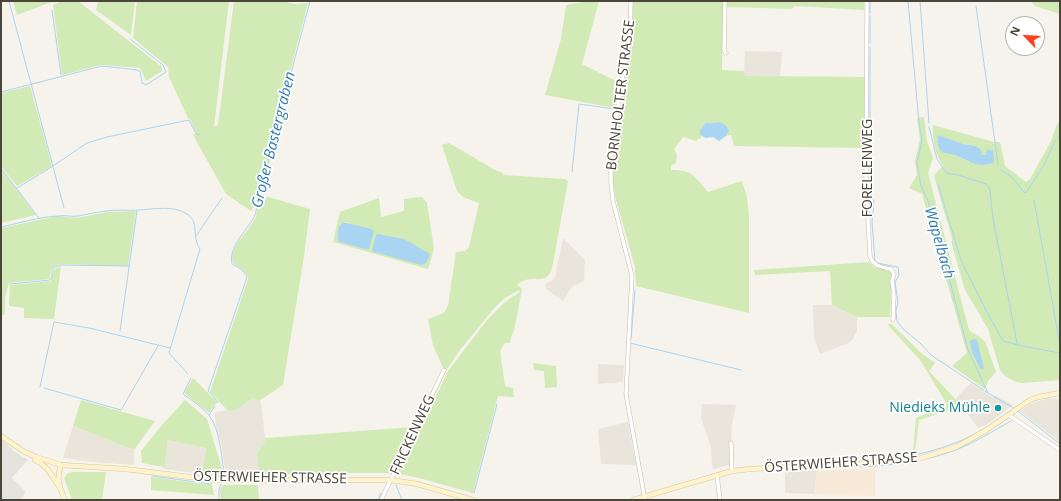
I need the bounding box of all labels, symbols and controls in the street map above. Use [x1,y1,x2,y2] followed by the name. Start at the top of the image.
[1005,16,1045,56] north arrow
[603,19,639,171] street label: BORNHOLTER STRASSE
[1006,24,1023,38] text: N
[248,70,300,210] water label: Großer Bastergraben
[860,119,876,217] street label: FORELLENWEG
[920,205,958,281] water label: Wapelbach
[387,392,439,478] street label: FRICKENWEG
[889,400,990,416] place label: Niedieks Mühle
[993,403,1003,413] marker: Niedieks Mühle
[764,449,918,477] street label: ÖSTERWIEHER STRASSE
[193,468,347,488] street label: ÖSTERWIEHER STRASSE

